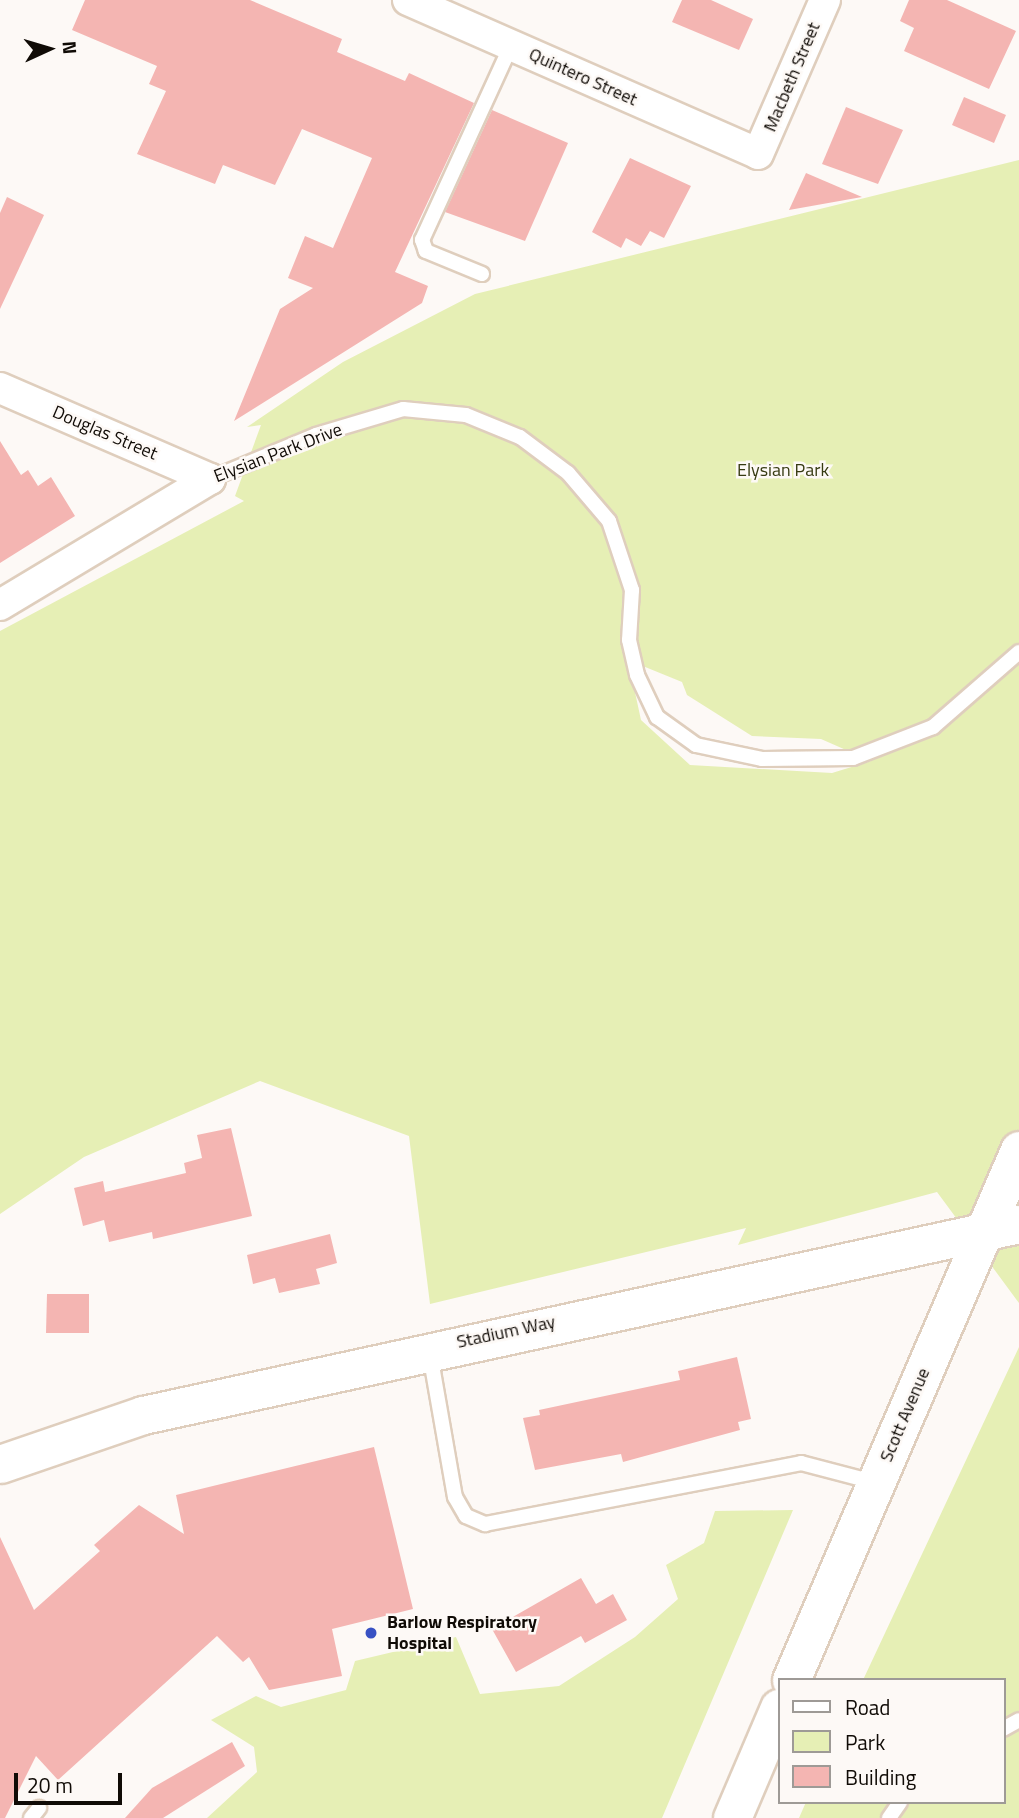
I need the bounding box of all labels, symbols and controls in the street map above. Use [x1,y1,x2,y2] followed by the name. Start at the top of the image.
[14,14,84,84] north arrow
[759,19,825,135] street label: Macbeth Street
[56,40,85,55] text: N
[525,43,641,111] street label: Quintero Street
[49,401,161,465] street label: Douglas Street
[211,419,345,487] street label: Elysian Park Drive
[737,459,829,481] park label: Elysian Park
[455,1311,557,1353] street label: Stadium Way
[876,1365,934,1465] street label: Scott Avenue
[387,1612,537,1654] place label: Barlow Respiratory Hospital
[361,1623,381,1643] marker: Barlow Respiratory Hospital
[778,1678,1005,1804] legend
[845,1691,890,1723] text: Road
[845,1726,885,1758] text: Park
[18,1758,126,1802] scale bar
[845,1761,916,1793] text: Building
[27,1769,73,1801] text: 20 m

